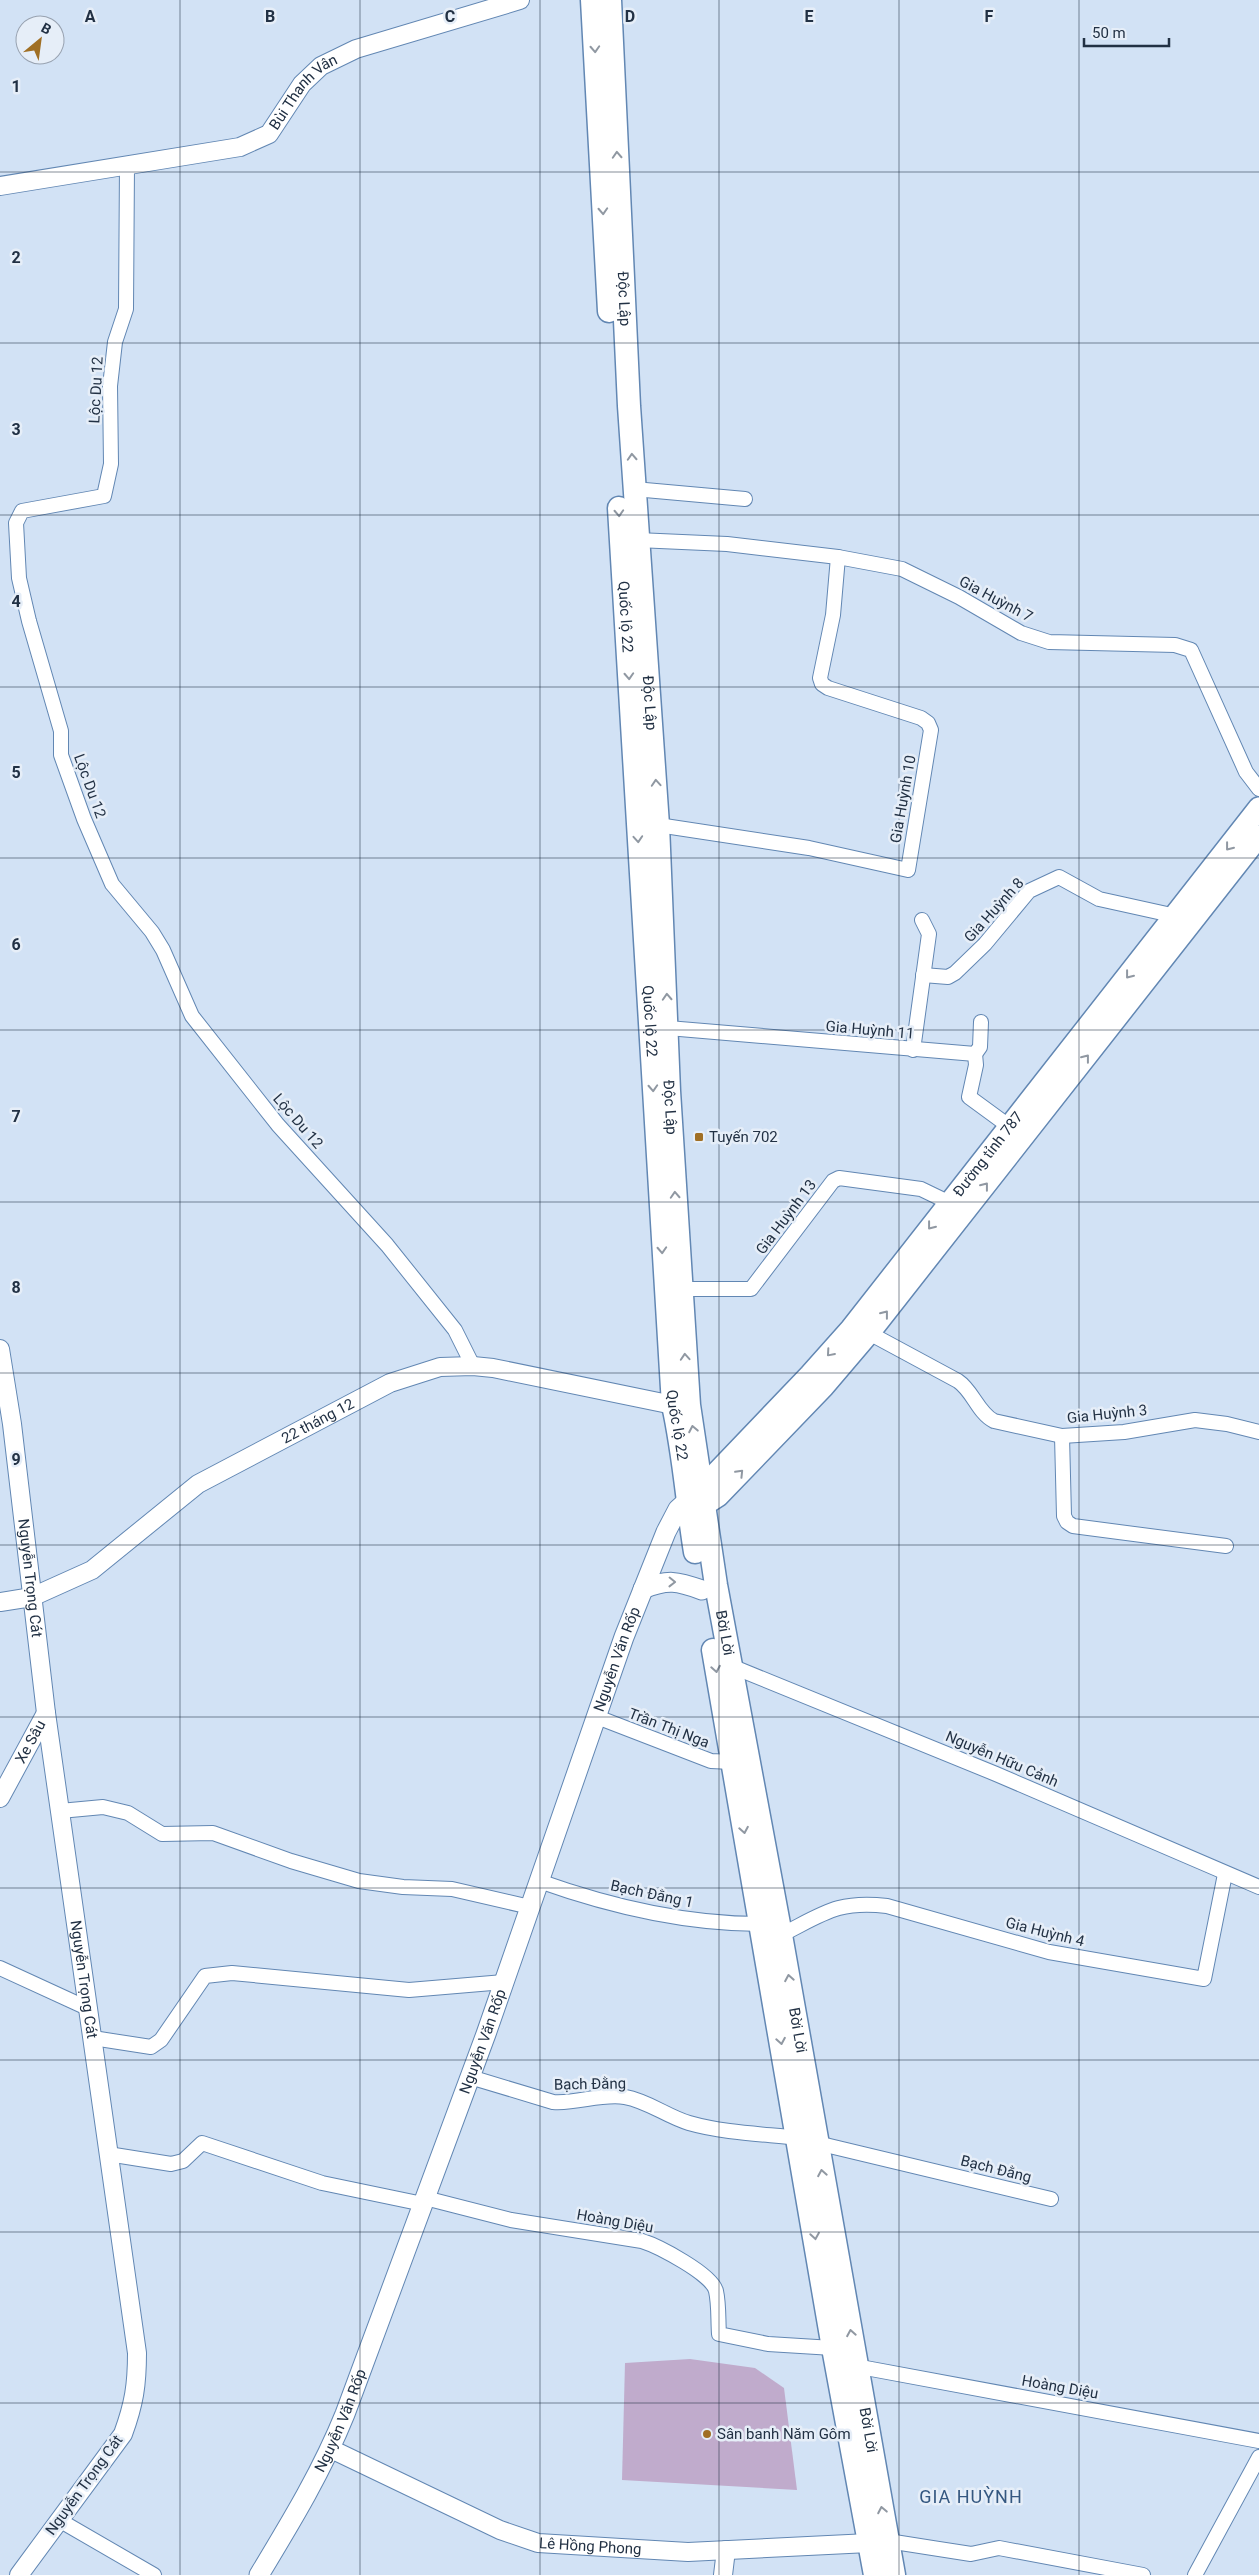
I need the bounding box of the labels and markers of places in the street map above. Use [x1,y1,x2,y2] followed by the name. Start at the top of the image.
[709,1128,778,1146] place label: Tuyến 702
[693,1131,705,1143] marker: Tuyến 702
[717,2425,851,2443] place label: Sân banh Năm Gôm
[701,2428,713,2440] marker: Sân banh Năm Gôm

